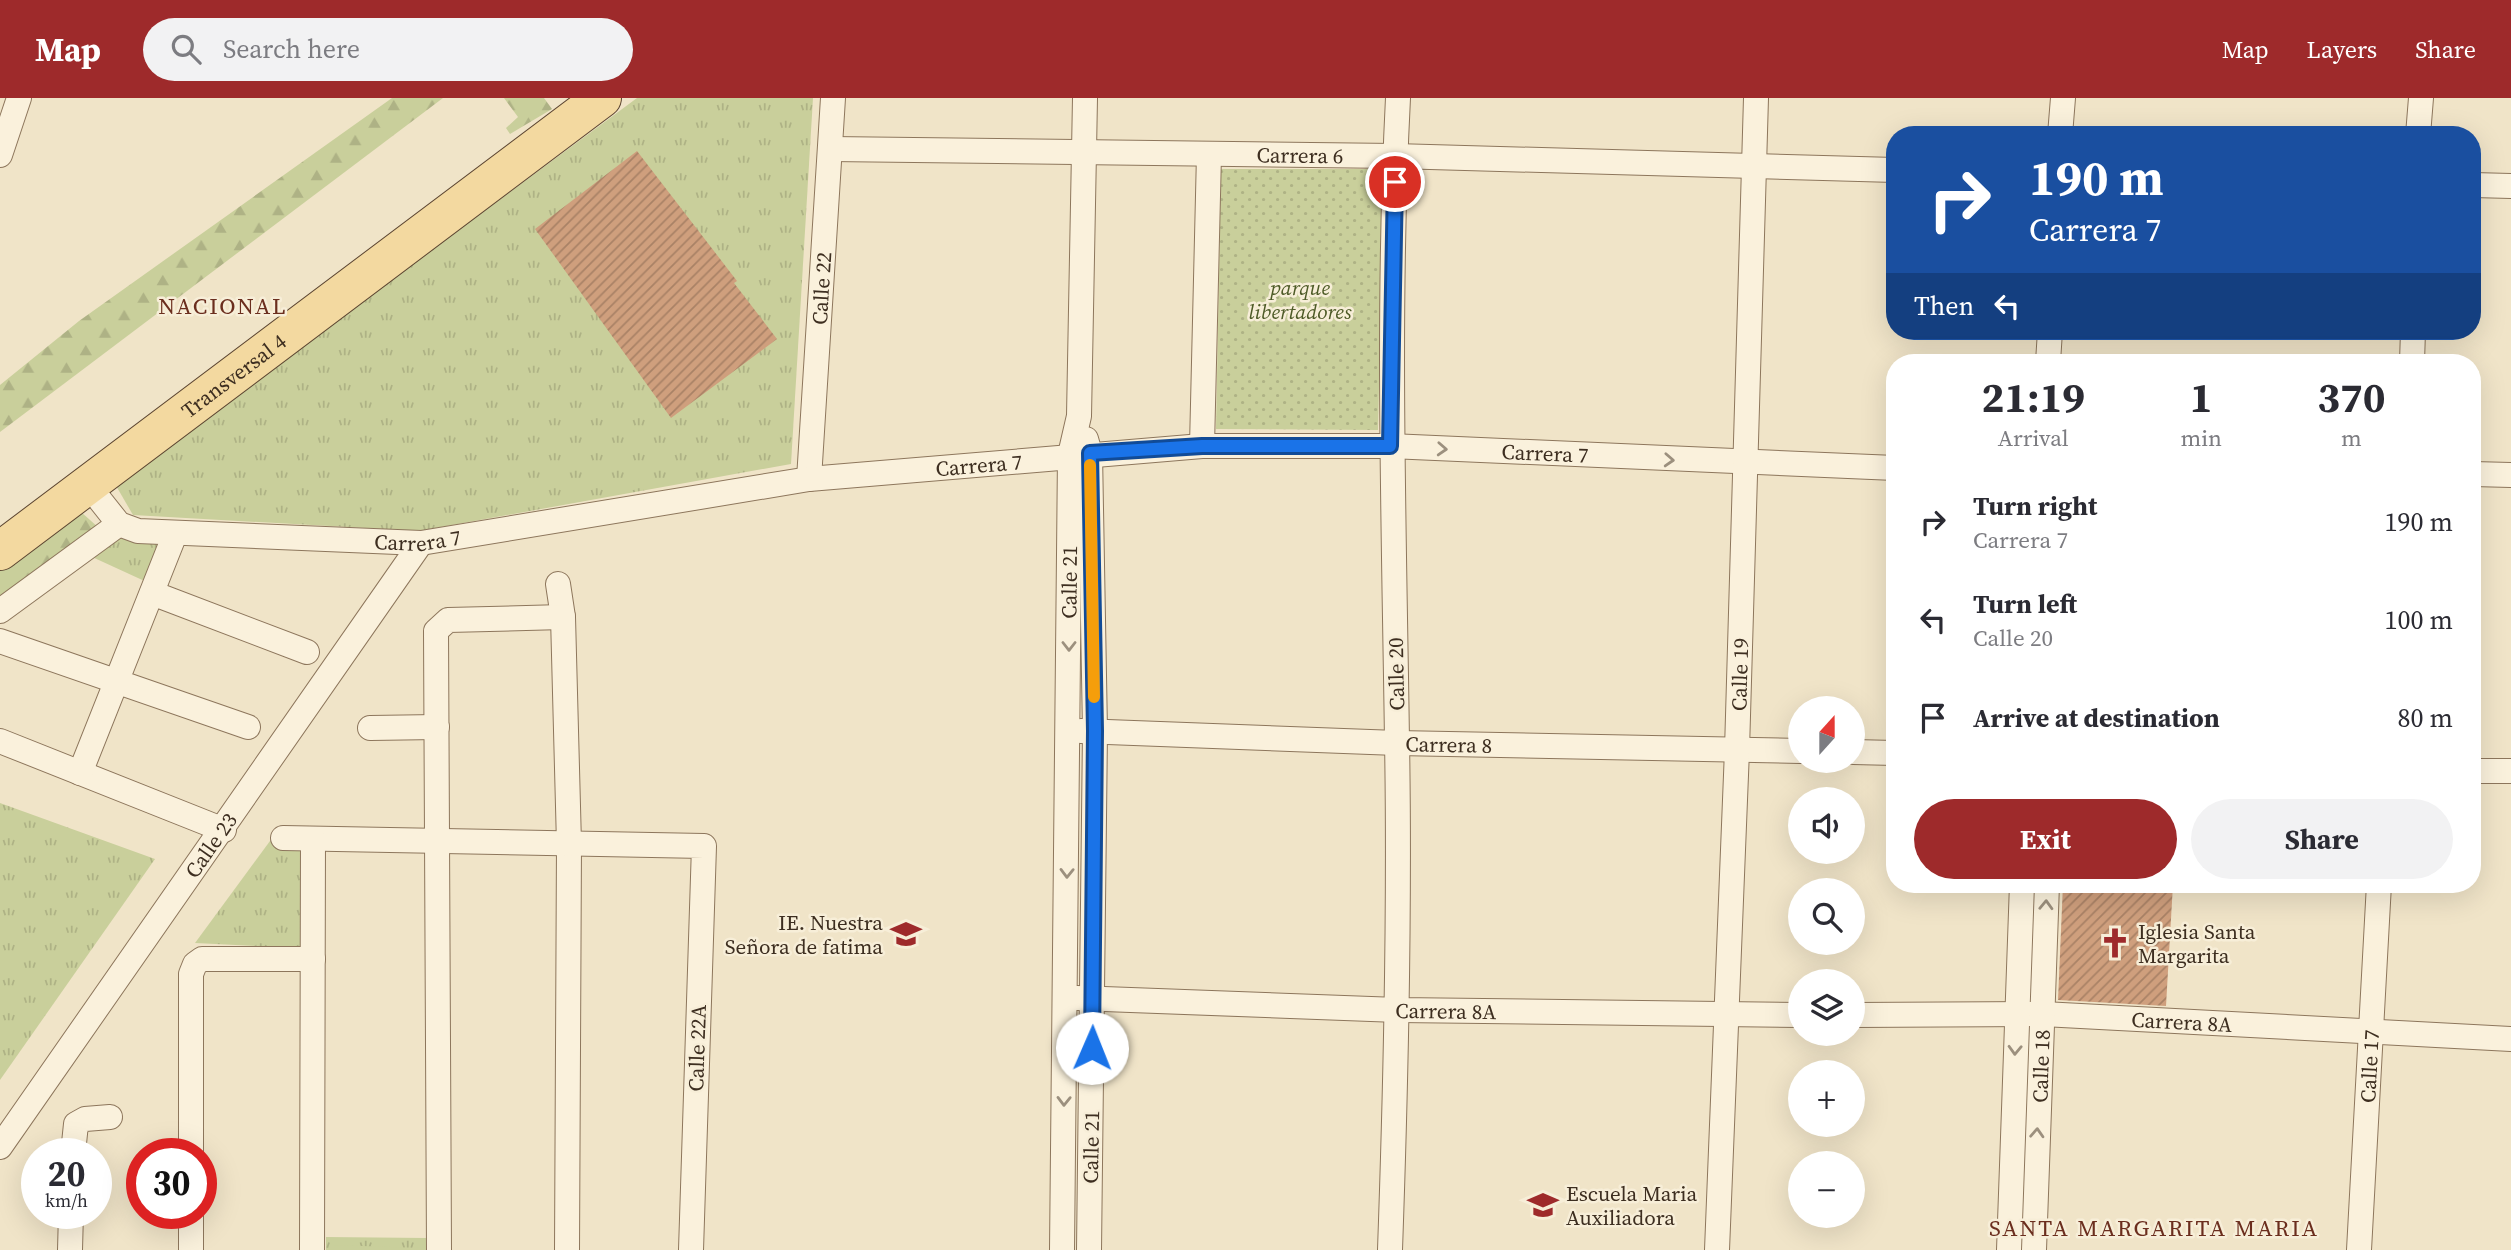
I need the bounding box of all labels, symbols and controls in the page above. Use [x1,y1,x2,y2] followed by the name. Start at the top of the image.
[143,18,633,81] search box
[35,27,101,72] text: Map
[167,30,205,68] icon: search
[223,31,360,67] text: Search here
[2222,33,2269,66] text: Map
[2307,33,2377,66] text: Layers
[2415,33,2476,66] text: Share
[1256,140,1344,170] street label: Carrera 6
[2029,144,2164,211] text: 190 m
[1365,152,1425,212] pin
[1914,154,2005,245] icon: right
[1376,163,1414,201] icon: arrive
[2029,208,2161,252] text: Carrera 7
[804,251,838,326] street label: Calle 22
[1249,273,1352,326] park label: parque libertadores
[1988,287,2026,325] icon: left
[1914,288,1974,324] text: Then
[158,290,288,322] district label: NACIONAL
[175,326,292,424] street label: Transversal 4
[1981,368,2085,426] text: 21:19
[2190,368,2213,426] text: 1
[2317,368,2386,426] text: 370
[1998,422,2069,454] text: Arrival
[2180,422,2222,454] text: min
[2341,422,2362,454] text: m
[1501,436,1589,469] street label: Carrera 7
[1436,441,1447,456] one-way arrow
[934,447,1023,483] street label: Carrera 7
[1664,452,1675,467] one-way arrow
[1973,488,2097,524] text: Turn right
[1914,503,1952,541] icon: right
[2385,504,2453,540] text: 190 m
[374,522,463,558] street label: Carrera 7
[1973,524,2068,556] text: Carrera 7
[1054,545,1084,619] street label: Calle 21
[1973,586,2077,622] text: Turn left
[1914,601,1952,639] icon: left
[2385,602,2453,638] text: 100 m
[1973,622,2053,654] text: Calle 20
[1381,637,1411,711] street label: Calle 20
[1724,637,1755,711] street label: Calle 19
[1061,641,1077,652] one-way arrow
[1788,696,1866,774] north arrow
[1788,696,1865,1228] map controls
[1914,699,1952,737] icon: arrive
[1973,700,2220,736] text: Arrive at destination
[2398,700,2453,736] text: 80 m
[1405,729,1493,759] street label: Carrera 8
[1788,787,1865,864] button: sound
[1914,799,2177,879] button: Exit
[2191,799,2453,879] button: Share
[178,807,243,883] street label: Calle 23
[1059,869,1075,879] one-way arrow
[1788,878,1865,955] button: search
[2039,900,2054,911] one-way arrow
[725,908,883,961] place label: IE. Nuestra Señora de fatima
[889,917,923,951] school or university icon: IE. Nuestra Señora de fatima
[2138,917,2256,970] place label: Iglesia Santa Margarita
[2098,926,2132,960] church icon: Iglesia Santa Margarita
[1788,969,1865,1046] button: layers
[1395,995,1496,1026] street label: Carrera 8A
[681,1004,713,1092] street label: Calle 22A
[2131,1004,2233,1039] street label: Carrera 8A
[1055,1011,1129,1085] position arrow
[2025,1029,2056,1103] street label: Calle 18
[2353,1029,2386,1104] street label: Calle 17
[2008,1045,2023,1056] one-way arrow
[1788,1060,1865,1137] button: +
[1056,1096,1072,1107] one-way arrow
[1076,1110,1106,1184] street label: Calle 21
[2030,1127,2045,1138] one-way arrow
[126,1138,217,1229] speed limit sign: 30
[48,1150,85,1198] text: 20
[1788,1151,1865,1228] button: −
[1566,1179,1697,1232] place label: Escuela Maria Auxiliadora
[45,1188,88,1213] text: km/h
[1526,1188,1560,1222] school or university icon: Escuela Maria Auxiliadora
[1989,1212,2319,1244] district label: SANTA MARGARITA MARIA

